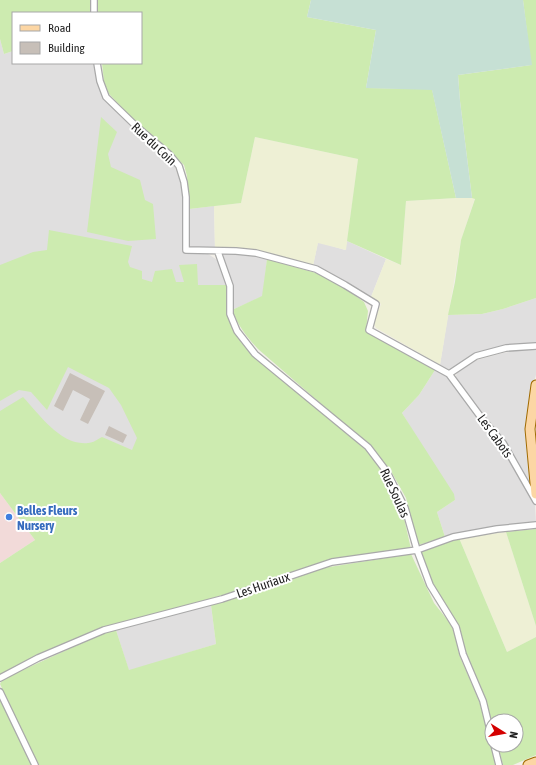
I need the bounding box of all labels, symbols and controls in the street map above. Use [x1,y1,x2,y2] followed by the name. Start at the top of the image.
[12,12,142,64] legend
[48,21,71,35] text: Road
[48,41,86,55] text: Building
[128,119,180,169] street label: Rue du Coin
[474,411,516,461] street label: Les Cabots
[377,466,413,520] street label: Rue Soulas
[17,503,78,533] place label: Belles Fleurs Nursery
[4,512,14,522] marker: Belles Fleurs Nursery
[234,569,292,601] street label: Les Huriaux
[484,713,524,753] north arrow
[507,731,520,739] text: N

